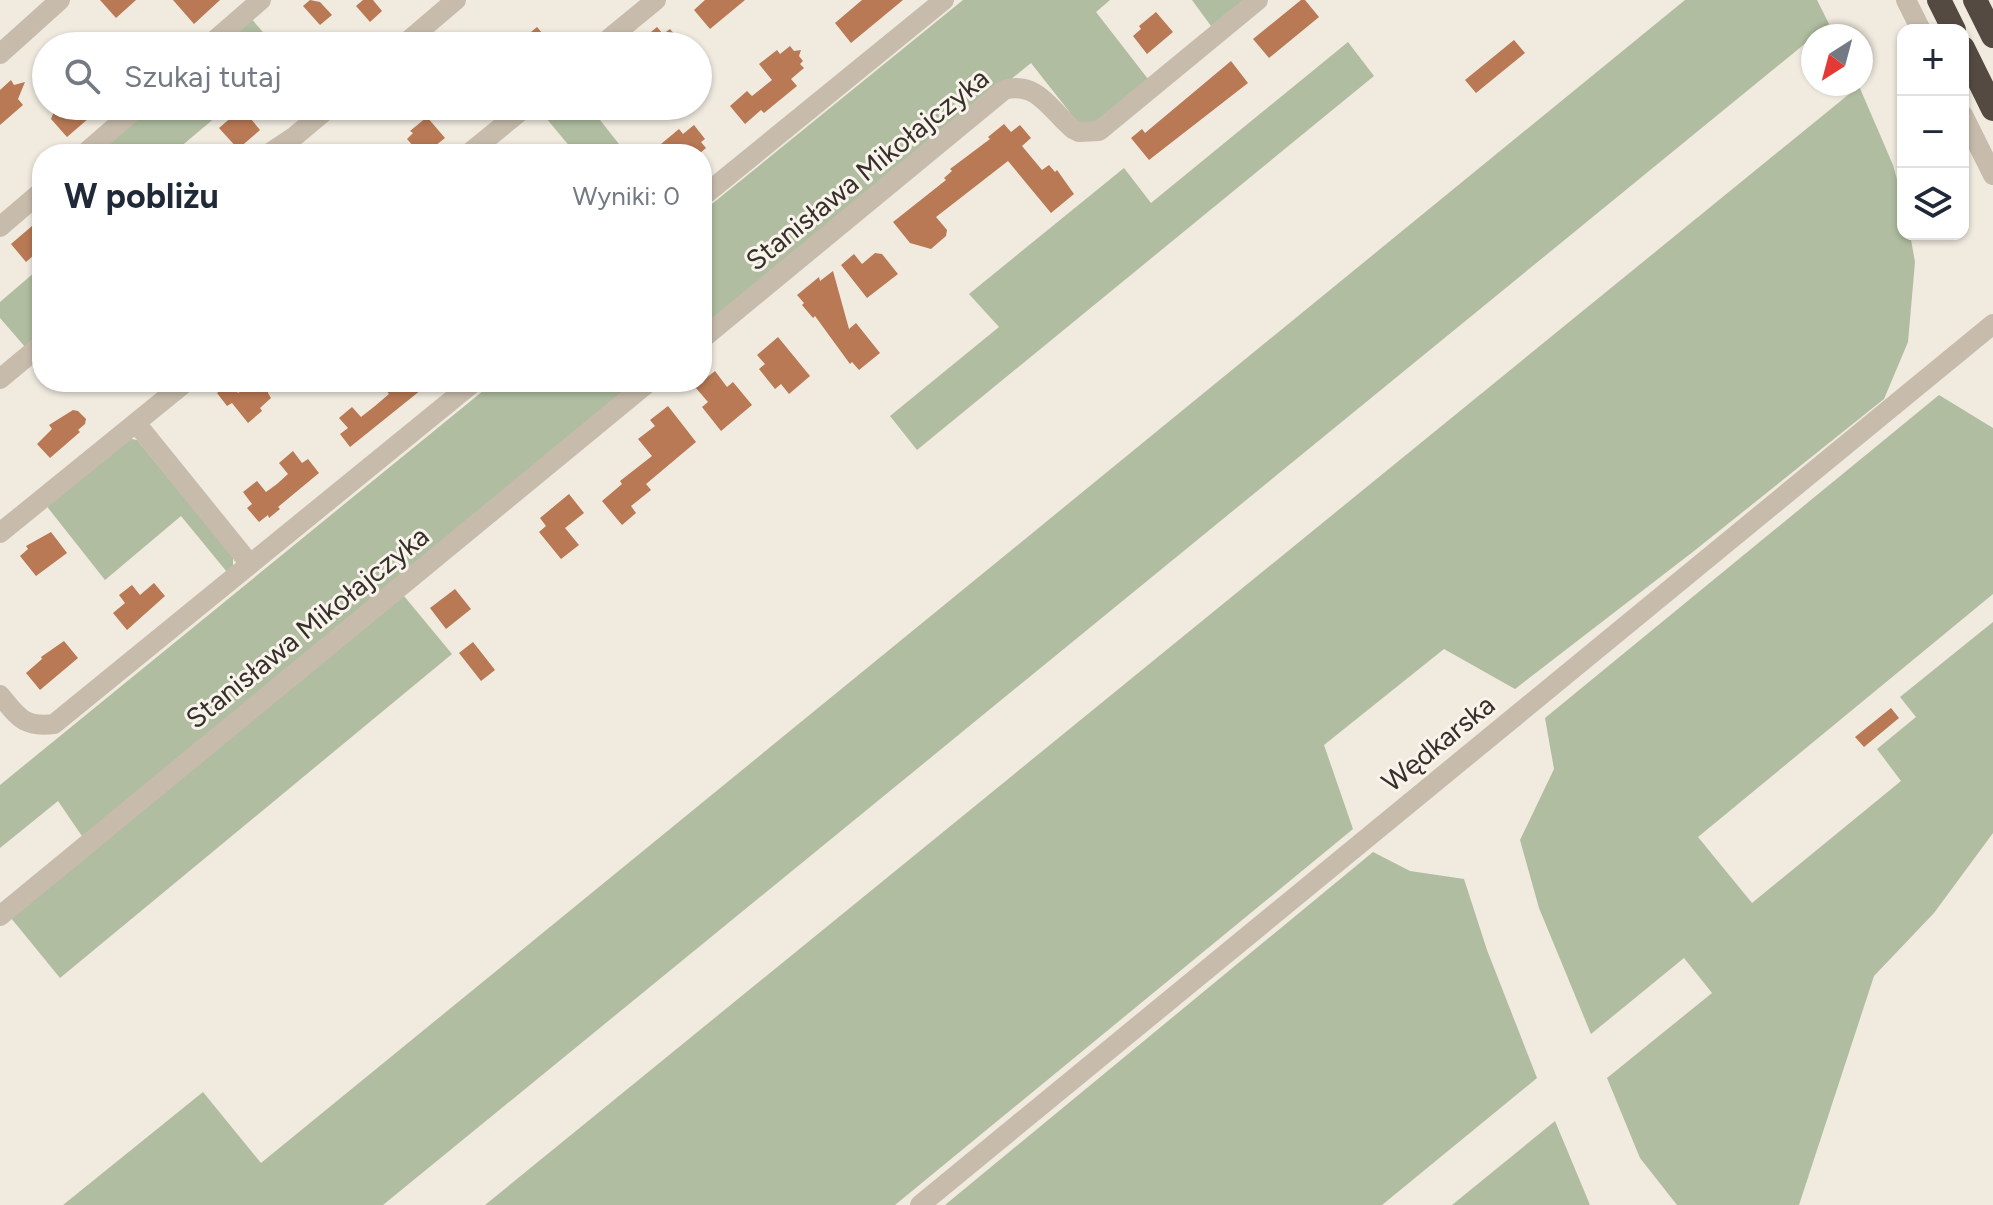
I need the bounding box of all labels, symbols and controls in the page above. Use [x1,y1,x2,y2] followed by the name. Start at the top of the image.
[1801,24,1873,96] north arrow
[1897,24,1969,240] map controls
[1897,24,1969,96] button: +
[32,32,712,120] search box
[60,54,104,98] icon: search
[124,58,282,95] text: Szukaj tutaj
[739,61,995,277] street label: Stanisława Mikołajczyka
[1897,96,1969,168] button: −
[1897,168,1969,240] button: layers
[64,176,219,217] text: W pobliżu
[573,180,680,212] text: Wyniki: 0
[179,519,435,735] street label: Stanisława Mikołajczyka
[1375,687,1501,799] street label: Wędkarska

